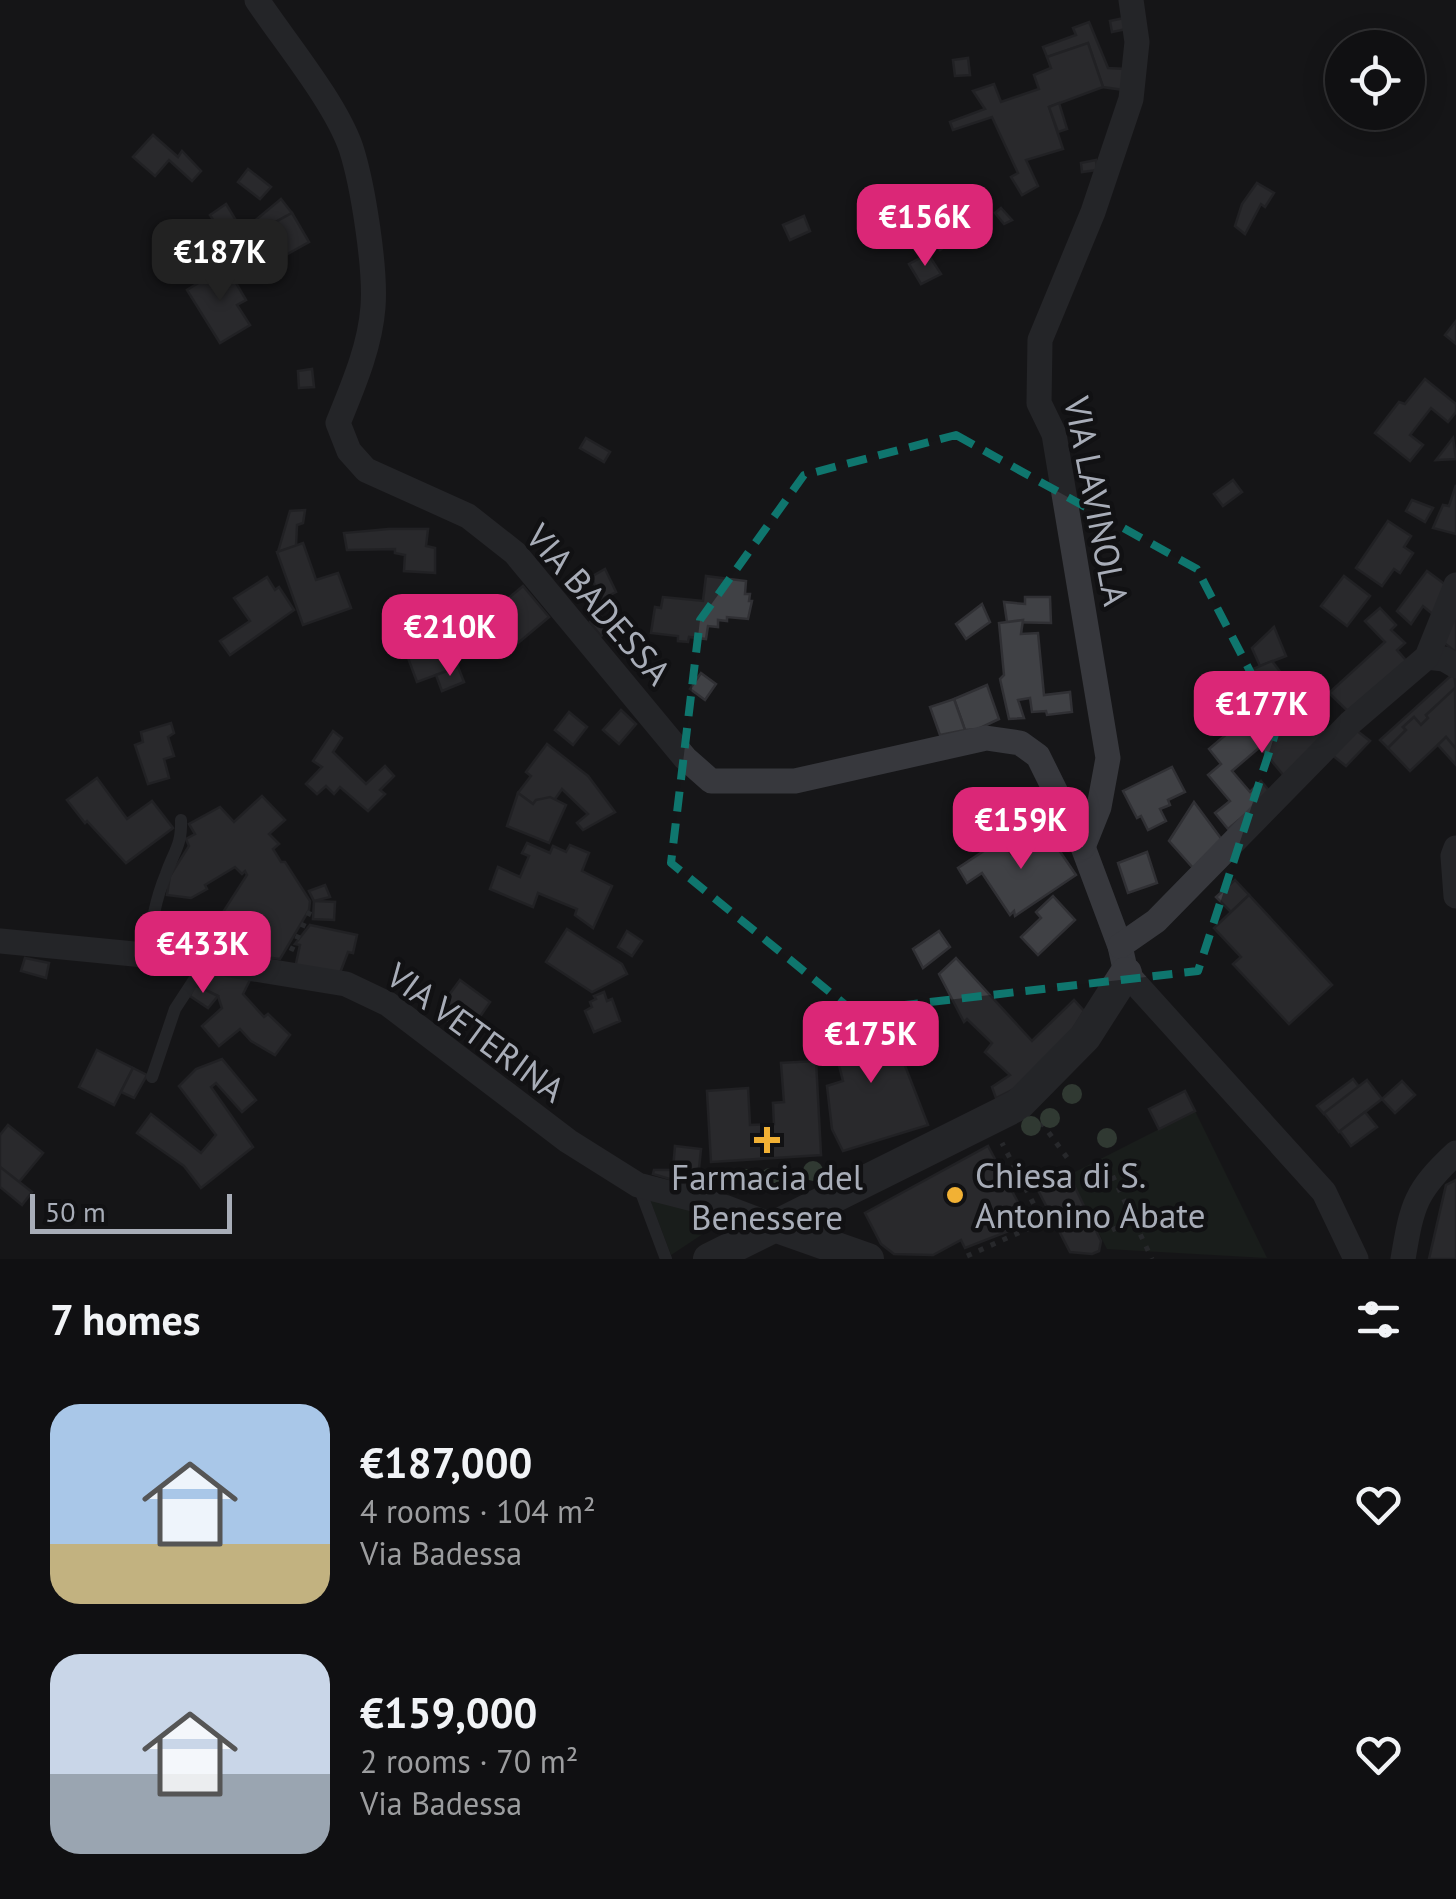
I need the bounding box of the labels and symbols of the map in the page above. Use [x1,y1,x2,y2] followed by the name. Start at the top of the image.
[855,184,995,269] pin: €156K
[150,219,290,304] pin: €187K
[1054,392,1140,610] street label: VIA LAVINOLA
[516,513,682,694] street label: VIA BADESSA
[380,594,520,679] pin: €210K
[1192,671,1332,756] pin: €177K
[951,787,1091,872] pin: €159K
[133,911,273,996] pin: €433K
[377,951,575,1112] street label: VIA VETERINA
[801,1001,941,1086] pin: €175K
[756,1129,778,1151] marker: Farmacia del Benessere
[975,1152,1206,1238] place label: Chiesa di S. Antonino Abate
[671,1154,863,1240] place label: Farmacia del Benessere
[944,1184,966,1206] marker: Chiesa di S. Antonino Abate
[30,1189,232,1234] scale bar

